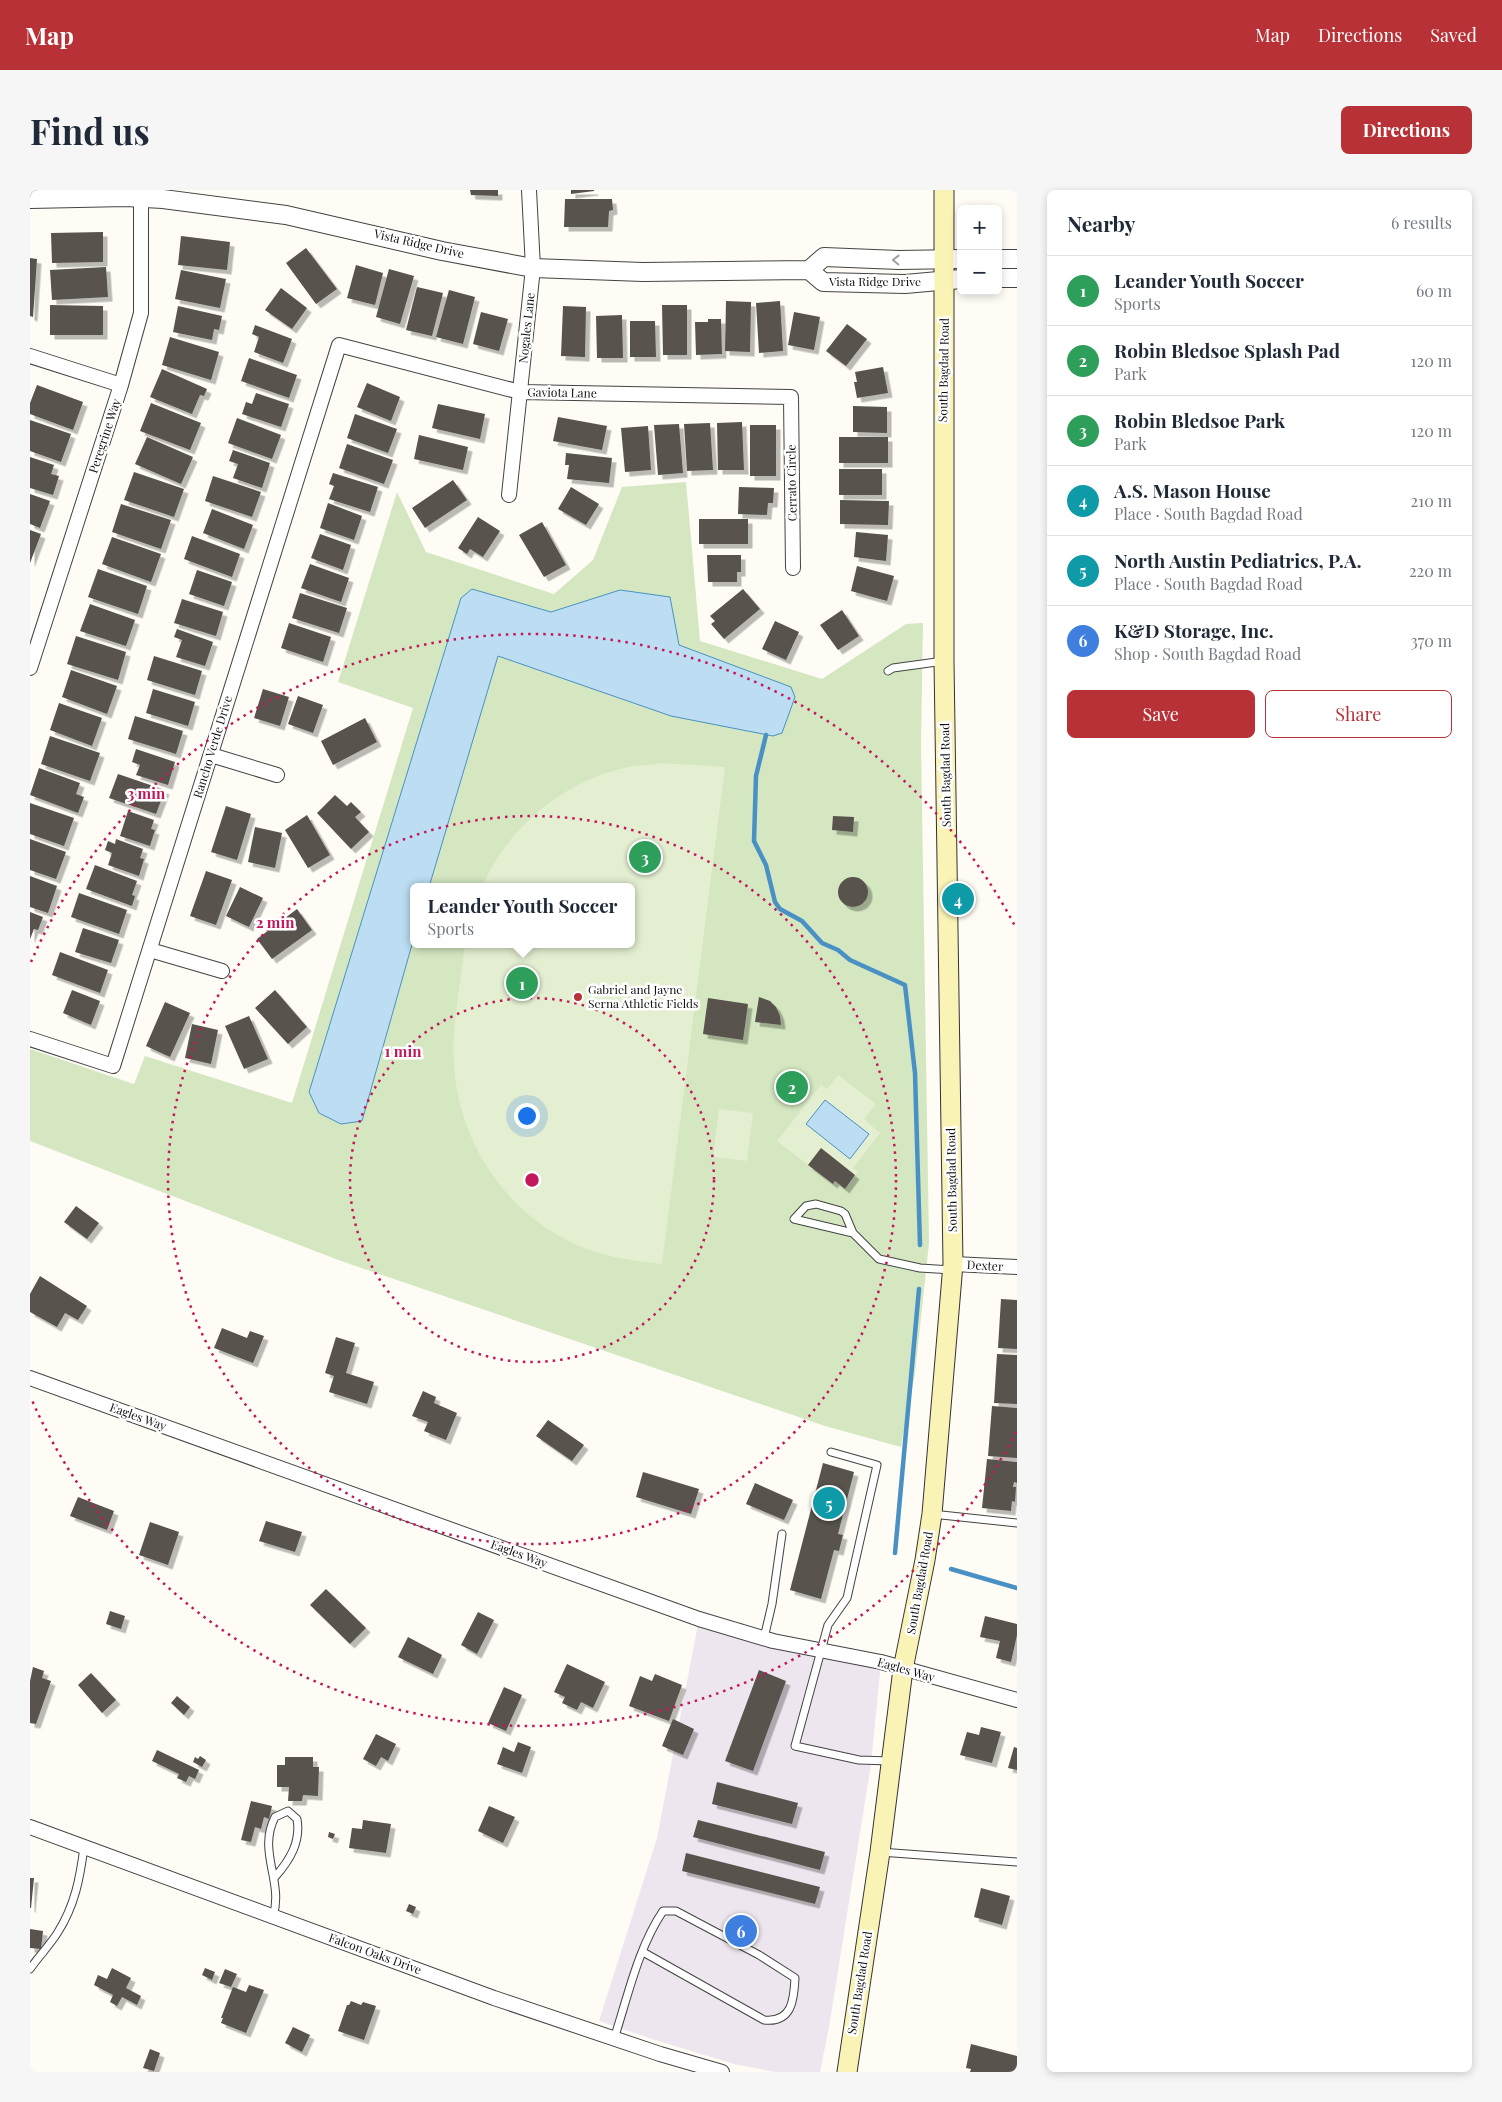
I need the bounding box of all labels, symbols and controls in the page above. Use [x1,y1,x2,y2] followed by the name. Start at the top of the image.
[25,19,74,51] text: Map
[1255,23,1290,47] text: Map
[1318,23,1402,47] text: Directions
[1430,23,1477,47] text: Saved
[1341,106,1472,154] button: Directions
[30,107,150,154] text: Find us
[957,205,1002,295] map controls
[957,205,1002,250] button: +
[1067,209,1136,237] text: Nearby
[1391,212,1452,233] text: 6 results
[372,225,466,261] street label: Vista Ridge Drive
[957,250,1002,295] button: −
[892,254,900,265] one-way arrow
[1114,267,1304,293] text: Leander Youth Soccer
[828,273,921,289] street label: Vista Ridge Drive
[1080,280,1086,301] text: 1
[1416,280,1452,301] text: 60 m
[514,292,538,364] street label: Nogales Lane
[1114,293,1161,314] text: Sports
[934,318,952,422] street label: South Bagdad Road
[1114,337,1340,363] text: Robin Bledsoe Splash Pad
[1079,350,1087,371] text: 2
[1411,350,1452,371] text: 120 m
[1114,363,1147,384] text: Park
[527,383,597,401] street label: Gaviota Lane
[84,396,124,475] street label: Peregrine Way
[1114,407,1285,433] text: Robin Bledsoe Park
[1079,420,1087,441] text: 3
[1411,420,1452,441] text: 120 m
[1114,433,1147,454] text: Park
[782,444,800,522] street label: Cerrato Circle
[1114,477,1271,503] text: A.S. Mason House
[1079,490,1087,511] text: 4
[1411,490,1452,511] text: 210 m
[1114,503,1303,524] text: Place · South Bagdad Road
[1114,547,1362,573] text: North Austin Pediatrics, P.A.
[1079,560,1087,581] text: 5
[1409,560,1452,581] text: 220 m
[1114,573,1303,594] text: Place · South Bagdad Road
[1114,617,1274,643] text: K&D Storage, Inc.
[1079,630,1087,651] text: 6
[1410,630,1452,651] text: 370 m
[1114,643,1301,664] text: Shop · South Bagdad Road
[1067,690,1255,738] button: Save
[1265,690,1452,738] button: Share
[189,694,235,800] street label: Rancho Verde Drive
[936,723,954,827] street label: South Bagdad Road
[127,783,166,803] text: 3 min
[629,838,661,876] pin: 3
[942,880,974,918] pin: 4
[410,883,635,948] popup
[428,892,617,918] text: Leander Youth Soccer
[256,912,295,932] text: 2 min
[428,918,474,939] text: Sports
[506,964,538,1002] pin: 1
[588,981,698,1011] place label: Gabriel and Jayne Serna Athletic Fields
[572,991,584,1003] marker: Gabriel and Jayne Serna Athletic Fields
[385,1041,422,1061] text: 1 min
[776,1068,808,1106] pin: 2
[514,1103,540,1129] your location
[942,1128,960,1232] street label: South Bagdad Road
[523,1171,541,1189] centre of rings
[966,1256,1004,1274] street label: Dexter
[108,1398,169,1434] street label: Eagles Way
[813,1484,845,1522] pin: 5
[902,1530,936,1636] street label: South Bagdad Road
[489,1535,550,1571] street label: Eagles Way
[876,1653,937,1685] street label: Eagles Way
[725,1912,757,1950] pin: 6
[327,1929,424,1977] street label: Falcon Oaks Drive
[843,1930,875,2036] street label: South Bagdad Road

